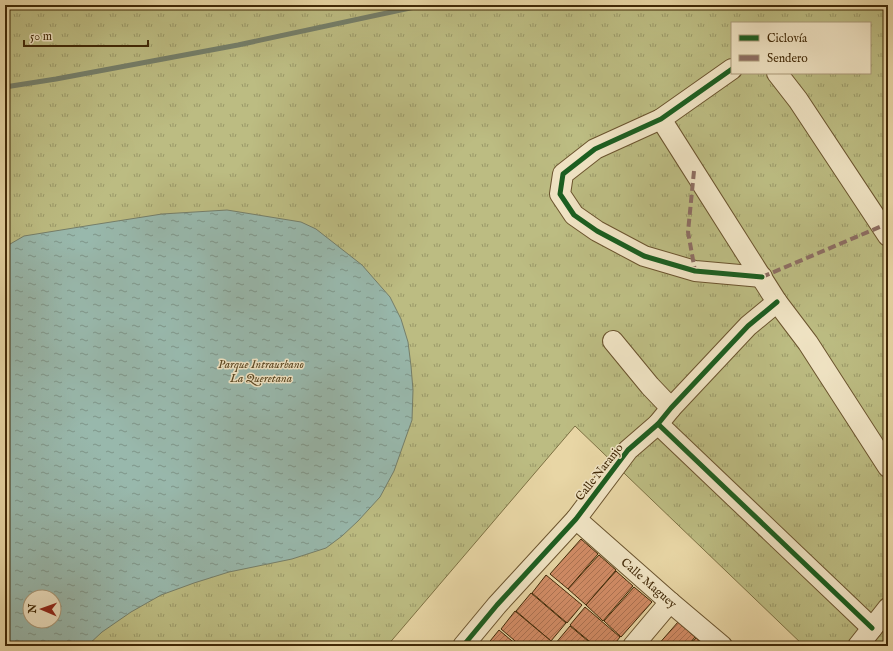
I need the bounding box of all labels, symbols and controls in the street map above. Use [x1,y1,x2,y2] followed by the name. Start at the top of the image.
[24,22,148,48] scale bar
[731,22,871,74] legend
[30,29,52,44] text: 50 m
[767,31,808,46] text: Ciclovía
[767,51,808,66] text: Sendero
[218,357,304,386] park label: Parque Intraurbano La Queretana
[572,440,627,504] street label: Calle Naranjo
[618,555,680,612] street label: Calle Maguey
[22,589,62,629] north arrow
[26,603,40,615] text: N

